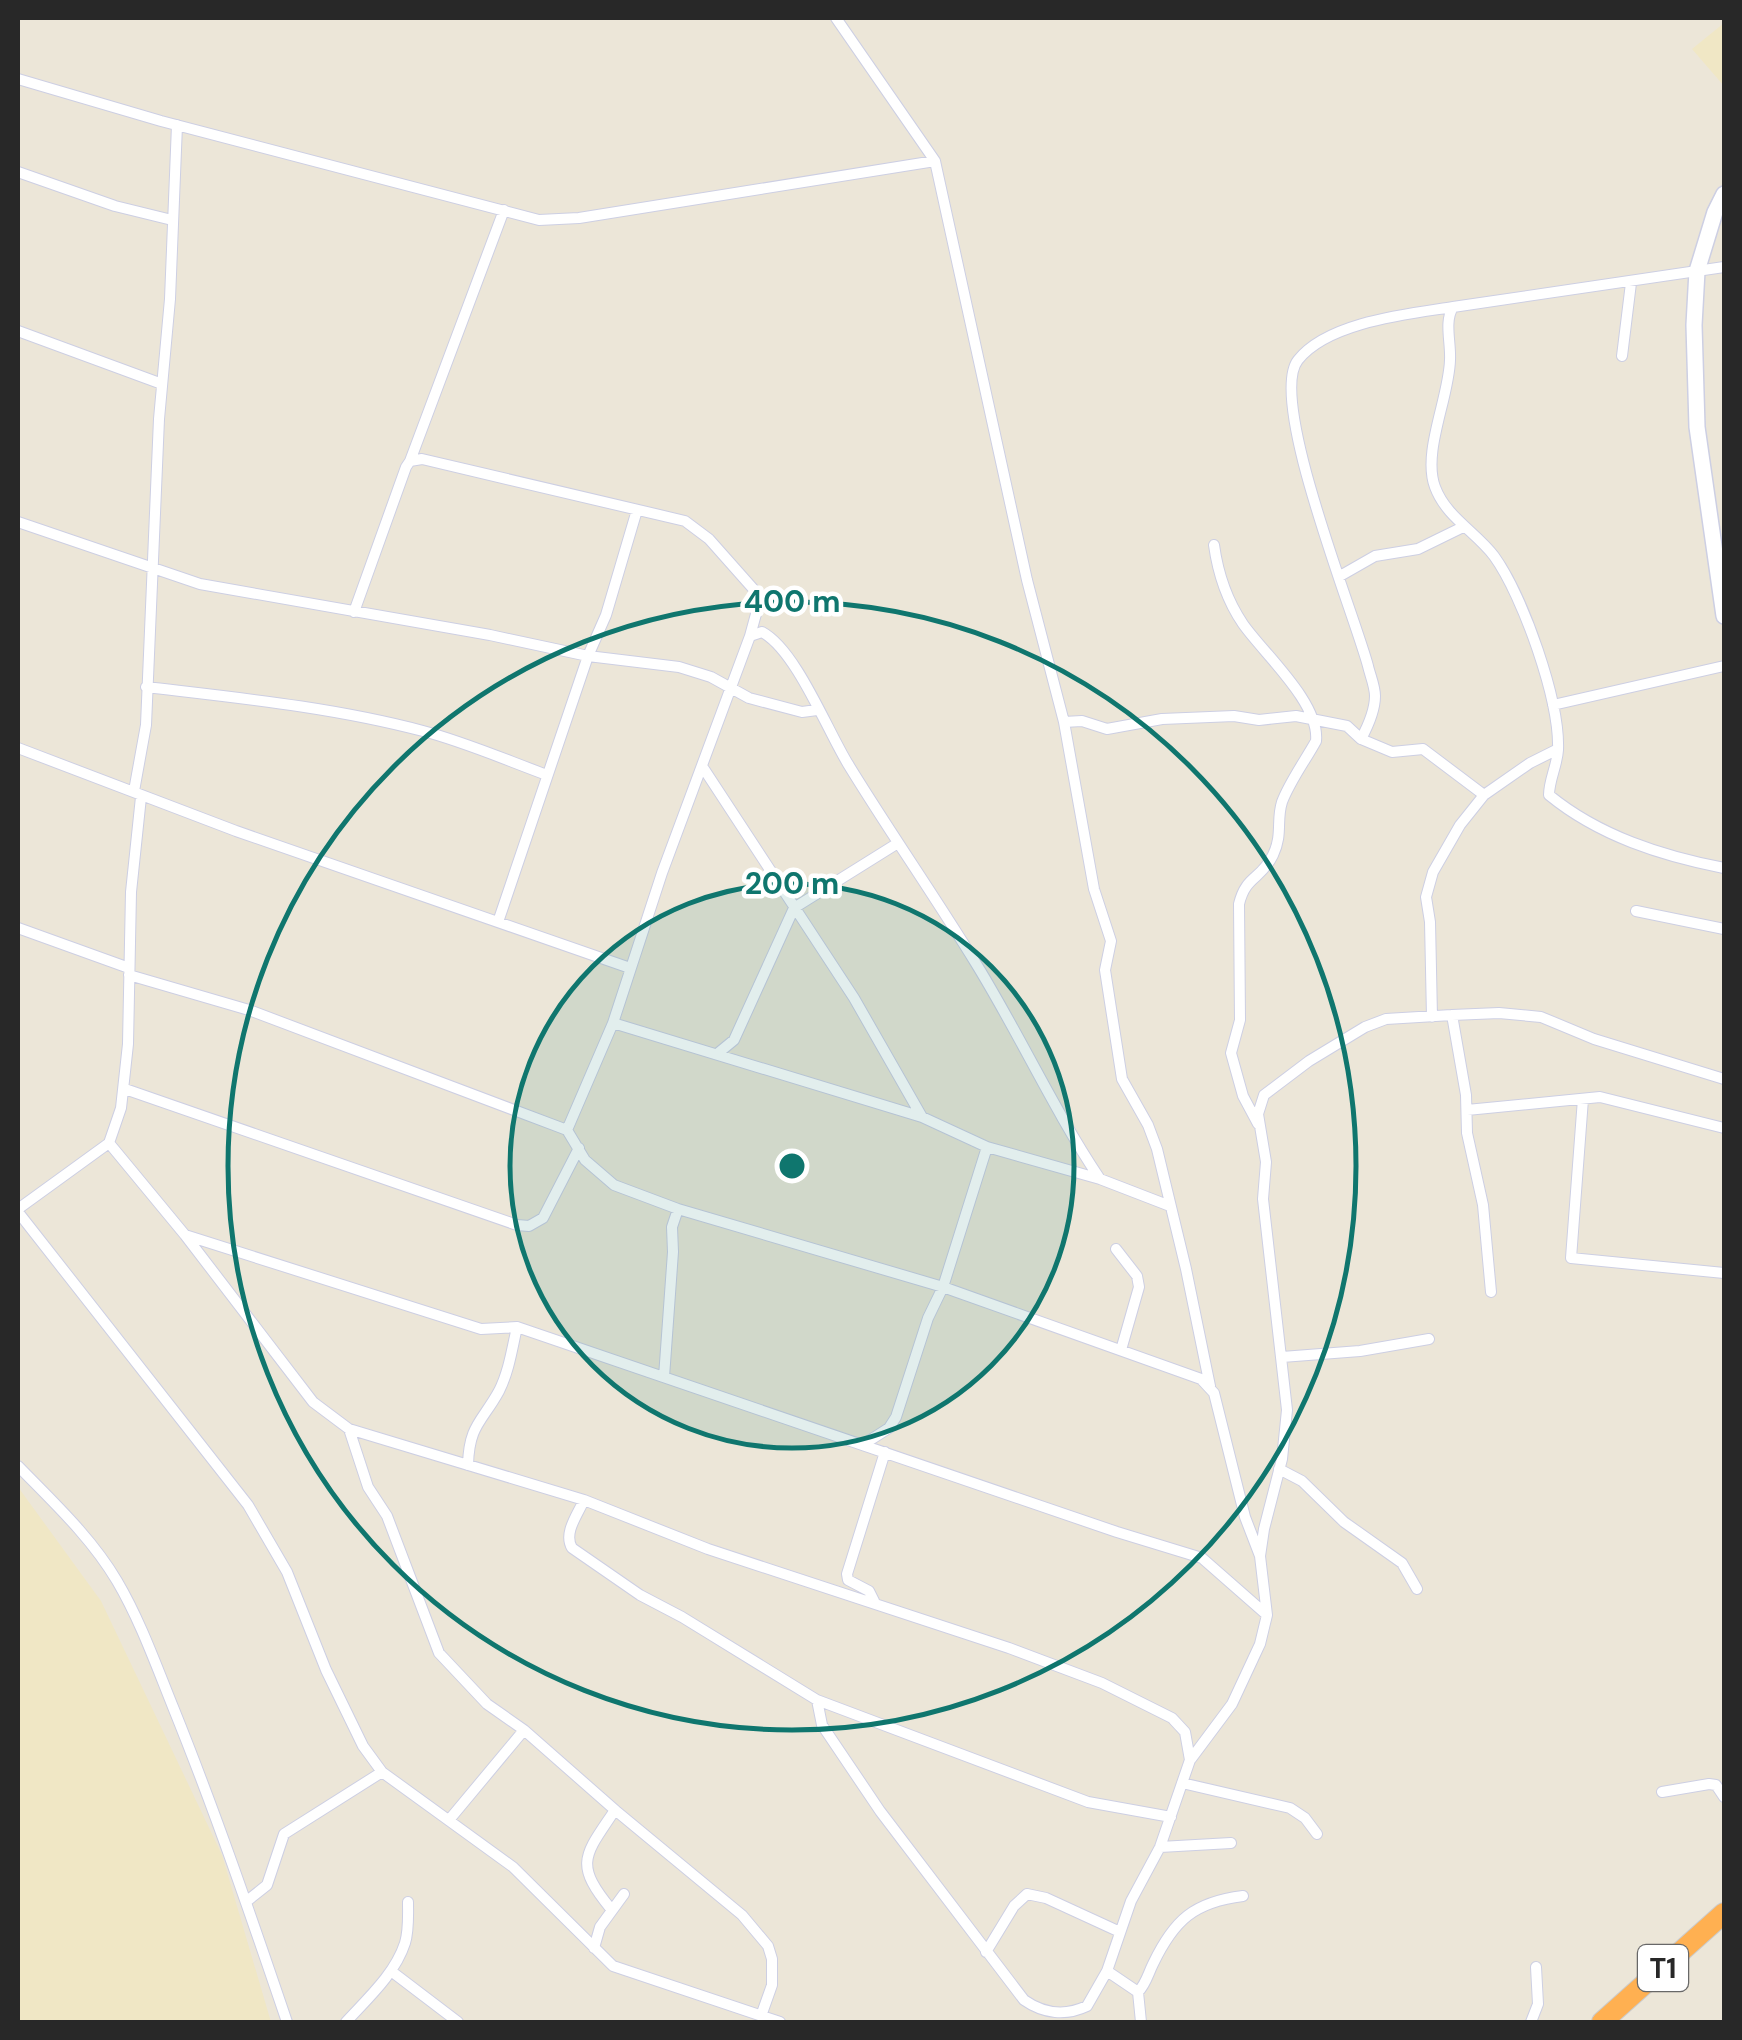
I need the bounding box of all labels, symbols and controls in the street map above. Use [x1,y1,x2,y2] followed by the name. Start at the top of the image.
[743,582,841,621] text: 400 m
[745,864,839,903] text: 200 m
[774,1148,810,1184] centre of rings
[1638,1945,1688,1991] road number: T1

